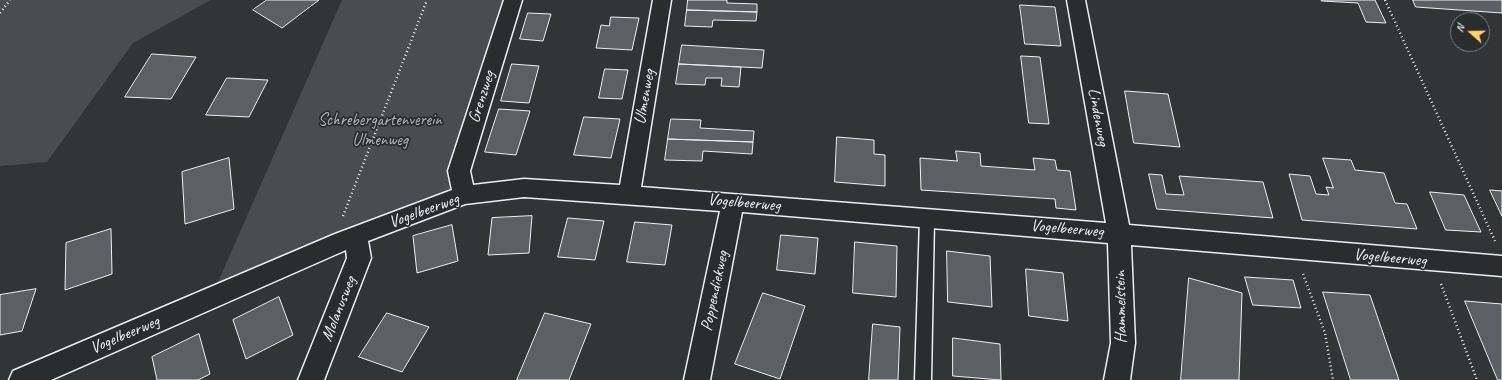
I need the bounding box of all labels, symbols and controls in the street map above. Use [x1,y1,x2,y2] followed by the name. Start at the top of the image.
[1450,12,1490,52] north arrow
[1452,23,1467,34] text: N
[630,68,660,126] street label: Ulmenweg
[464,69,500,125] street label: Grenzweg
[1083,86,1113,148] street label: Lindenweg
[318,111,442,151] park label: Schrebergartenverein Ulmenweg
[386,189,462,233] street label: Vogelbeerweg
[707,190,781,216] street label: Vogelbeerweg
[1030,216,1104,242] street label: Vogelbeerweg
[1353,245,1427,271] street label: Vogelbeerweg
[697,249,733,333] street label: Poppendiekweg
[1110,270,1132,344] street label: Hammelstein
[317,274,361,344] street label: Molanusweg
[87,311,163,359] street label: Vogelbeerweg

